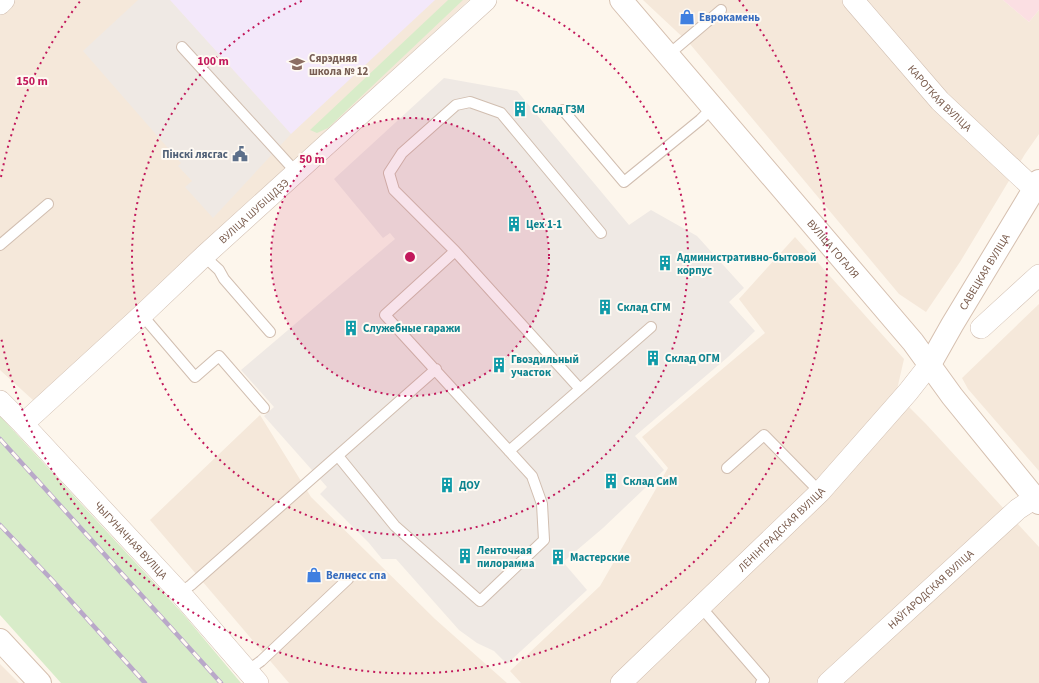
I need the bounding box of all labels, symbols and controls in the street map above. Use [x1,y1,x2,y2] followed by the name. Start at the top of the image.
[678,8,696,26] shop icon: Еврокамень
[699,10,760,25] place label: Еврокамень
[309,51,369,79] place label: Сярэдняя школа № 12
[197,53,229,70] text: 100 m
[288,55,306,73] school or university icon: Сярэдняя школа № 12
[904,61,975,135] street label: КАРОТКАЯ ВУЛІЦА
[16,73,48,90] text: 150 m
[511,100,529,118] building icon: Склад ГЗМ
[532,102,585,117] place label: Склад ГЗМ
[231,145,249,163] public building icon: Пінскі лясгас
[162,147,228,162] place label: Пінскі лясгас
[299,151,325,168] text: 50 m
[215,175,292,247] street label: ВУЛІЦА ШУБІЦІДЗЭ
[505,215,523,233] building icon: Цех 1-1
[804,216,863,281] street label: ВУЛІЦА ГОГАЛЯ
[526,217,562,232] place label: Цех 1-1
[955,231,1013,313] street label: САВЕЦКАЯ ВУЛІЦА
[403,250,417,264] centre of rings
[676,250,816,278] place label: Административно-бытовой корпус
[656,254,674,272] building icon: Административно-бытовой корпус
[596,298,614,316] building icon: Склад СГМ
[617,300,671,315] place label: Склад СГМ
[342,319,360,337] building icon: Служебные гаражи
[363,321,460,336] place label: Служебные гаражи
[644,349,662,367] building icon: Склад ОГМ
[665,351,720,366] place label: Склад ОГМ
[511,352,579,380] place label: Гвоздильный участок
[490,356,508,374] building icon: Гвоздильный участок
[602,472,620,490] building icon: Склад СиМ
[623,474,677,489] place label: Склад СиМ
[438,476,456,494] building icon: ДОУ
[459,478,481,493] place label: ДОУ
[734,484,828,575] street label: ЛЕНІНГРАДСКАЯ ВУЛІЦА
[91,498,171,582] street label: ЧЫГУНАЧНАЯ ВУЛІЦА
[476,543,535,571] place label: Ленточная пилорамма
[884,546,977,632] street label: НАЎГАРОДСКАЯ ВУЛІЦА
[456,547,474,565] building icon: Ленточная пилорамма
[549,548,567,566] building icon: Мастерские
[570,550,630,565] place label: Мастерские
[305,566,323,584] shop icon: Велнесс спа
[326,568,386,583] place label: Велнесс спа

